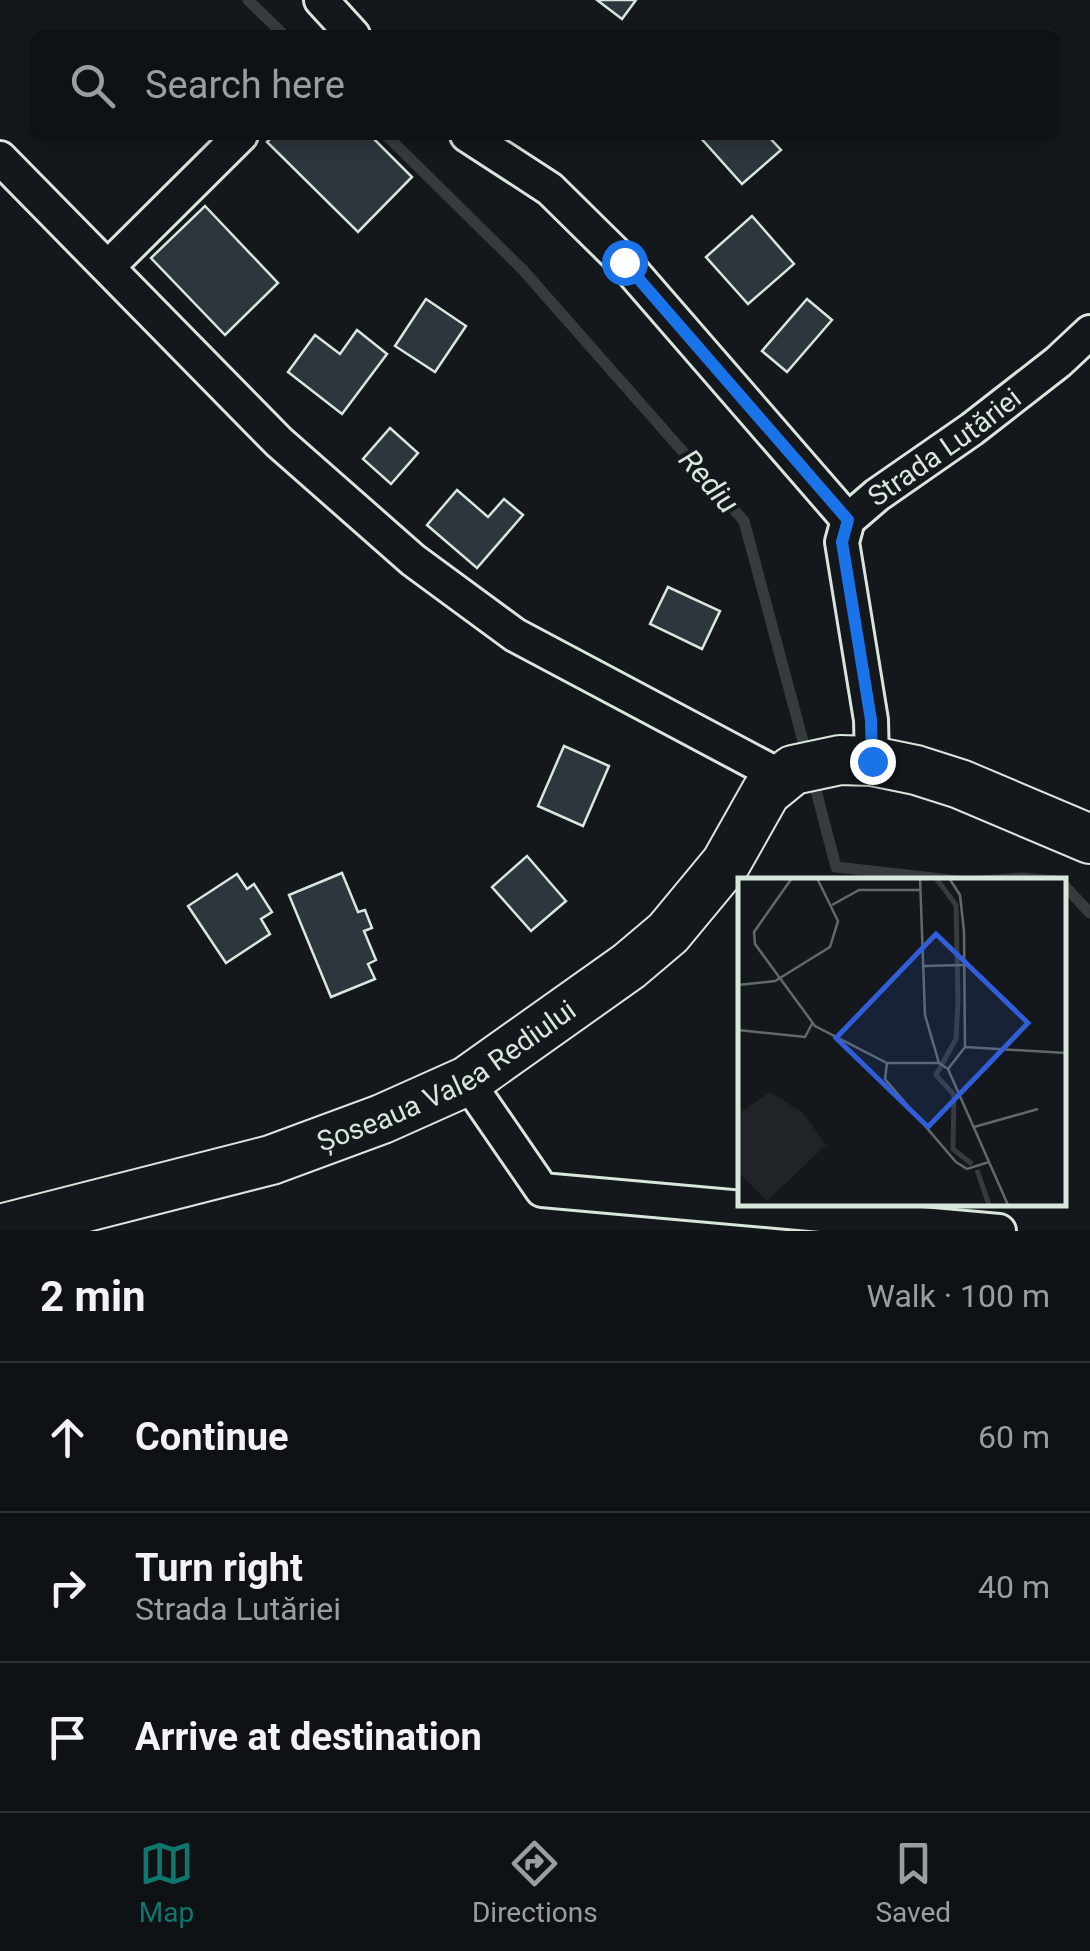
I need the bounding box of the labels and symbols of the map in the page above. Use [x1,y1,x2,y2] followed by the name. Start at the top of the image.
[602,240,648,286] route start
[861,381,1027,513] street label: Strada Lutăriei
[672,442,746,520] water label: Rediu
[850,739,896,785] route end
[738,878,1065,1206] inset map
[312,993,582,1158] street label: Șoseaua Valea Rediului

